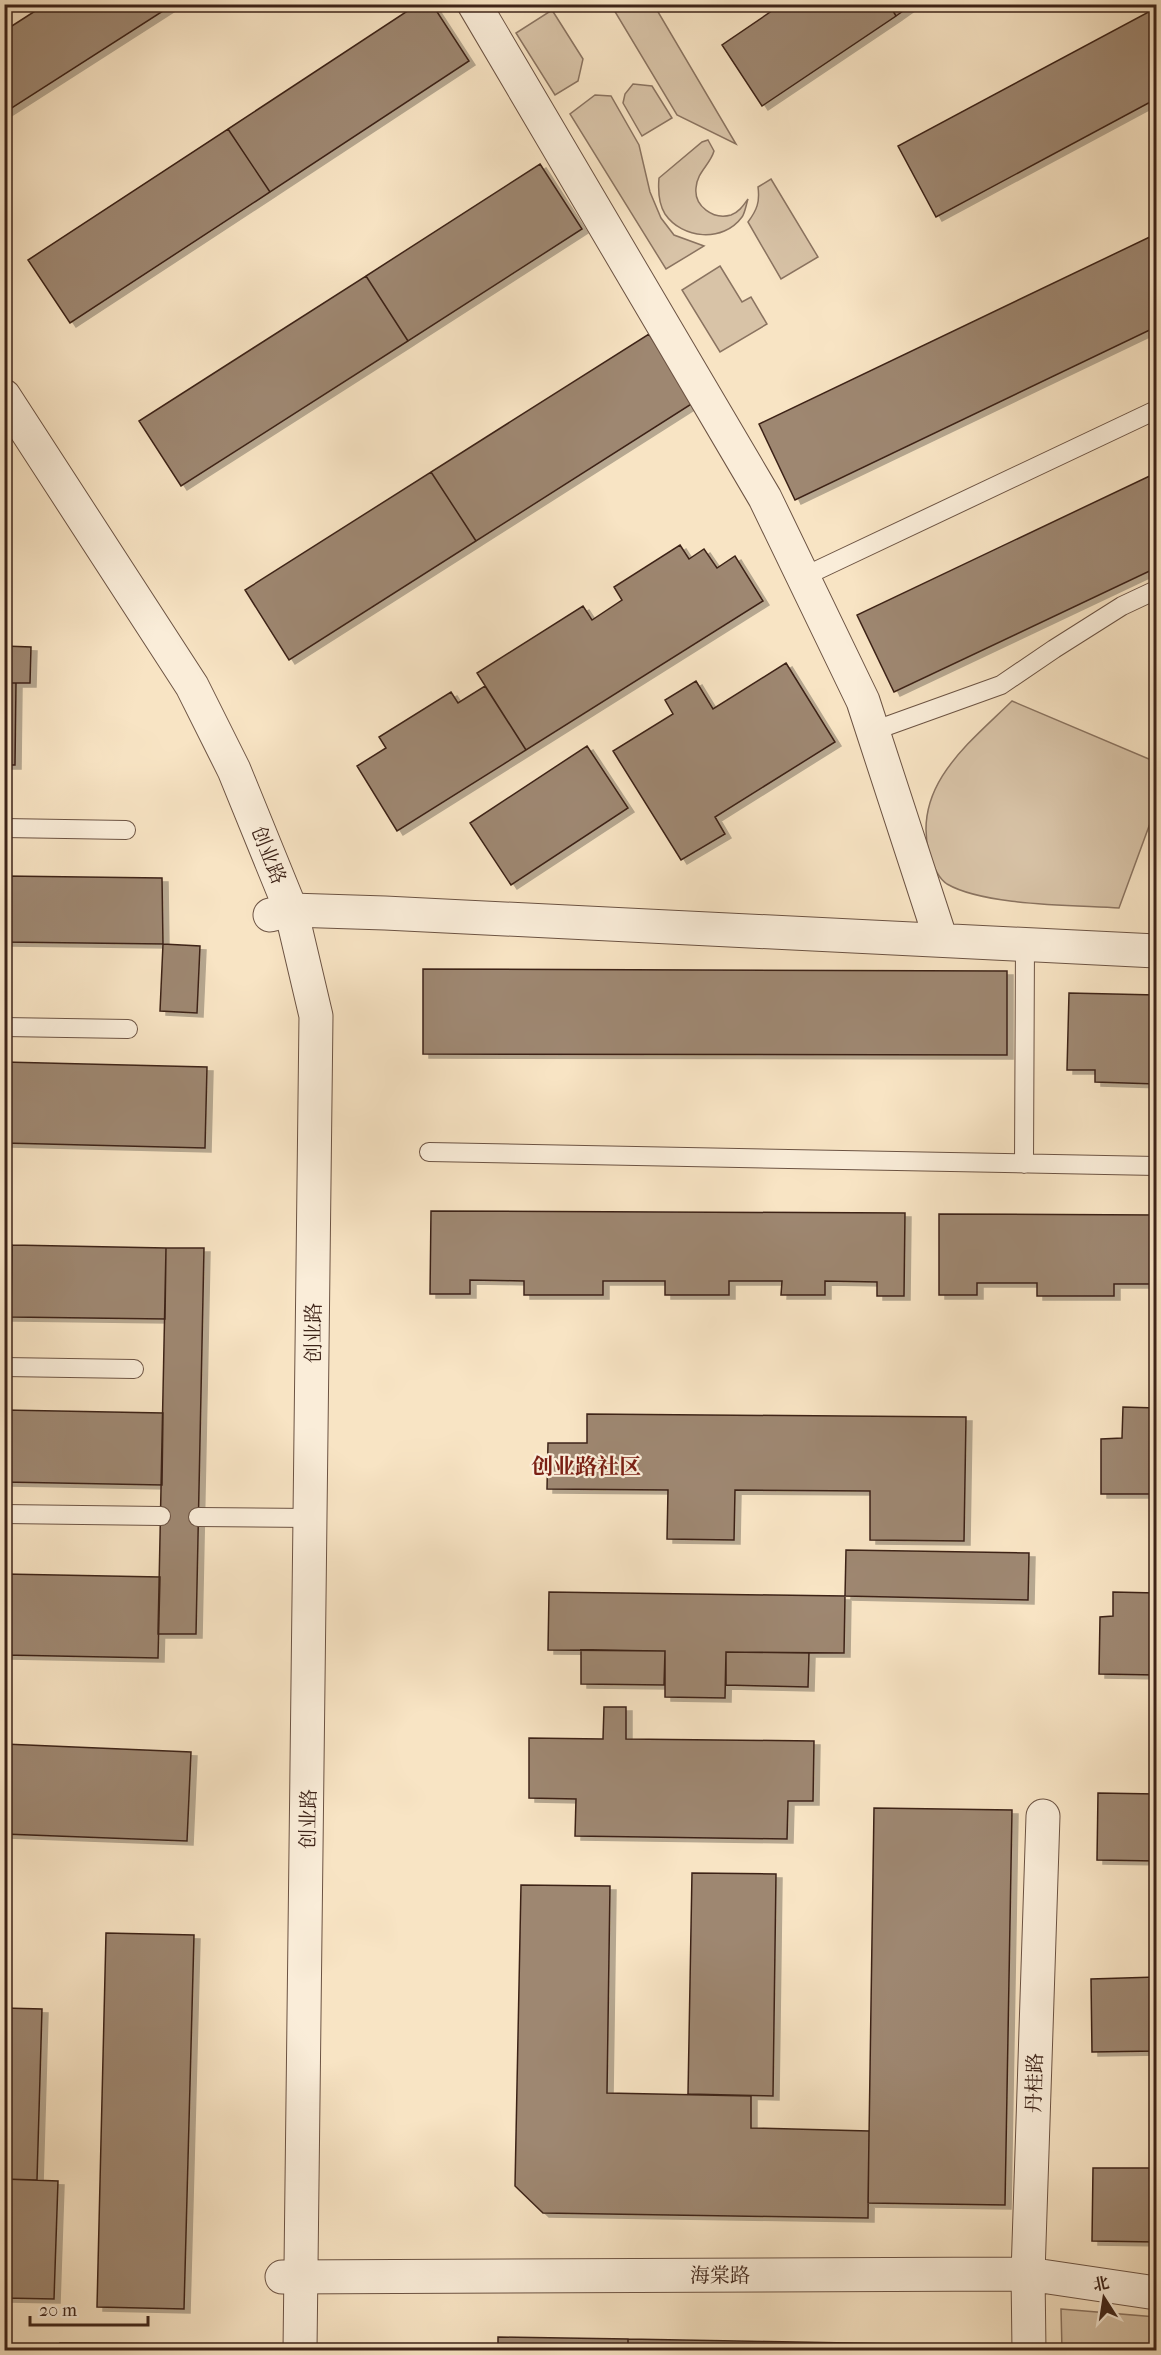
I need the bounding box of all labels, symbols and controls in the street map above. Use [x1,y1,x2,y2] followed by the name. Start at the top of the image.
[247,823,290,887] street label: 创业路
[302,1303,325,1363] street label: 创业路
[531,1454,641,1480] district label: 创业路社区
[296,1789,321,1849] street label: 创业路
[1022,2053,1047,2113] street label: 丹桂路
[690,2264,750,2287] street label: 海棠路
[1074,2268,1134,2328] north arrow
[1091,2273,1111,2295] text: 北
[30,2289,148,2327] scale bar
[39,2300,77,2321] text: 20 m

